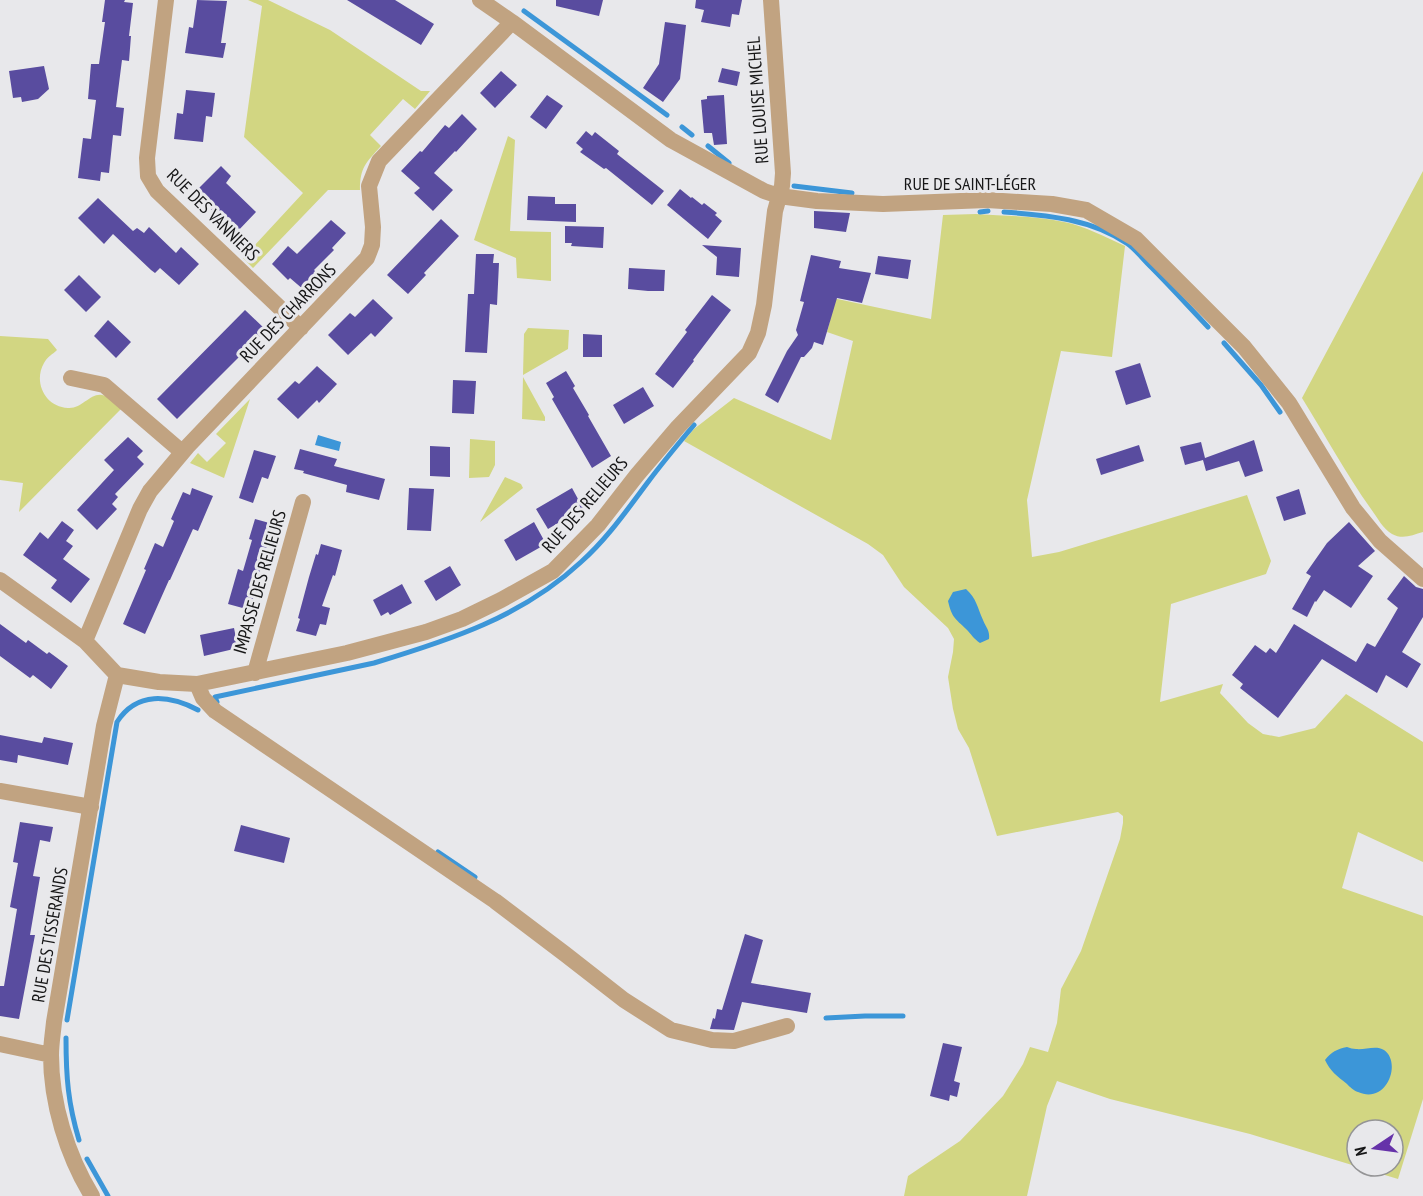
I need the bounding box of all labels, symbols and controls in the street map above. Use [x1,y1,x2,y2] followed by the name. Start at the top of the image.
[742,35,773,164] street label: RUE LOUISE MICHEL
[162,164,265,266] street label: RUE DES VANNIERS
[904,172,1037,195] street label: RUE DE SAINT-LÉGER
[235,258,341,367] street label: RUE DES CHARRONS
[537,452,633,557] street label: RUE DES RELIEURS
[228,507,291,656] street label: IMPASSE DES RELIEURS
[26,865,73,1004] street label: RUE DES TISSERANDS
[1345,1118,1405,1178] north arrow
[1350,1145,1371,1158] text: N

